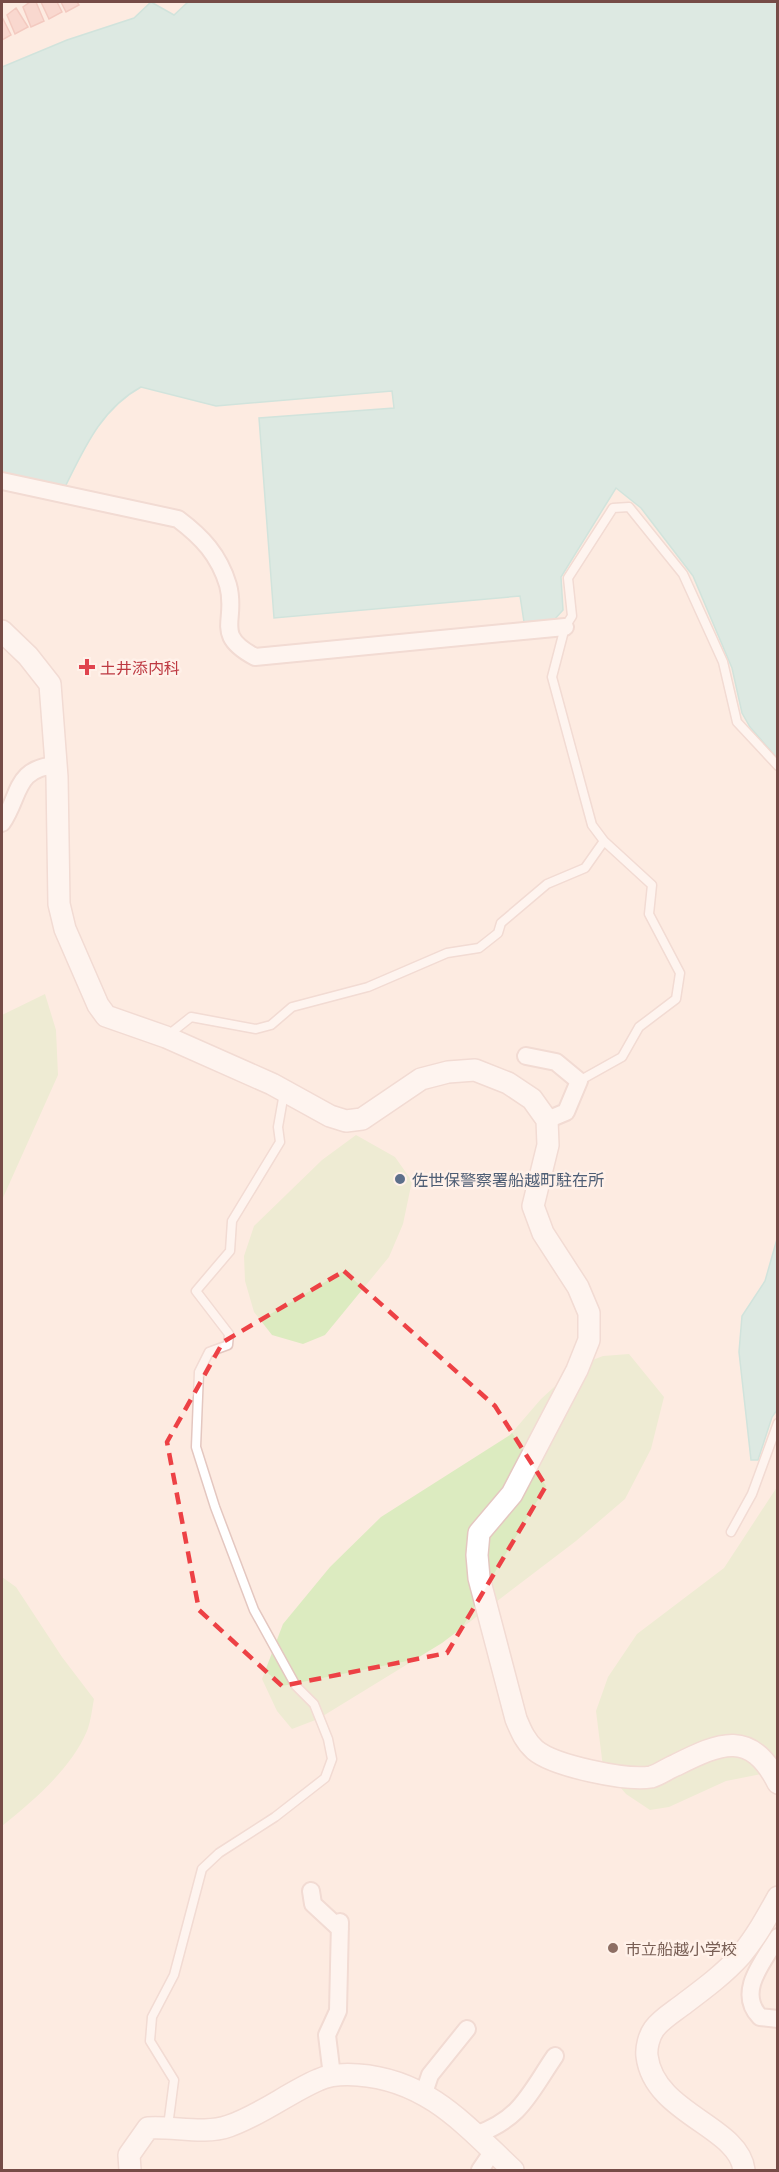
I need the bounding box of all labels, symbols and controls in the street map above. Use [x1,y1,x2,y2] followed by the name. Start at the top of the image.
[78,658,96,676] marker: 土井添内科
[100,658,180,677] place label: 土井添内科
[412,1170,604,1189] place label: 佐世保警察署船越町駐在所
[393,1172,407,1186] marker: 佐世保警察署船越町駐在所
[625,1939,737,1958] place label: 市立船越小学校
[606,1941,620,1955] marker: 市立船越小学校

